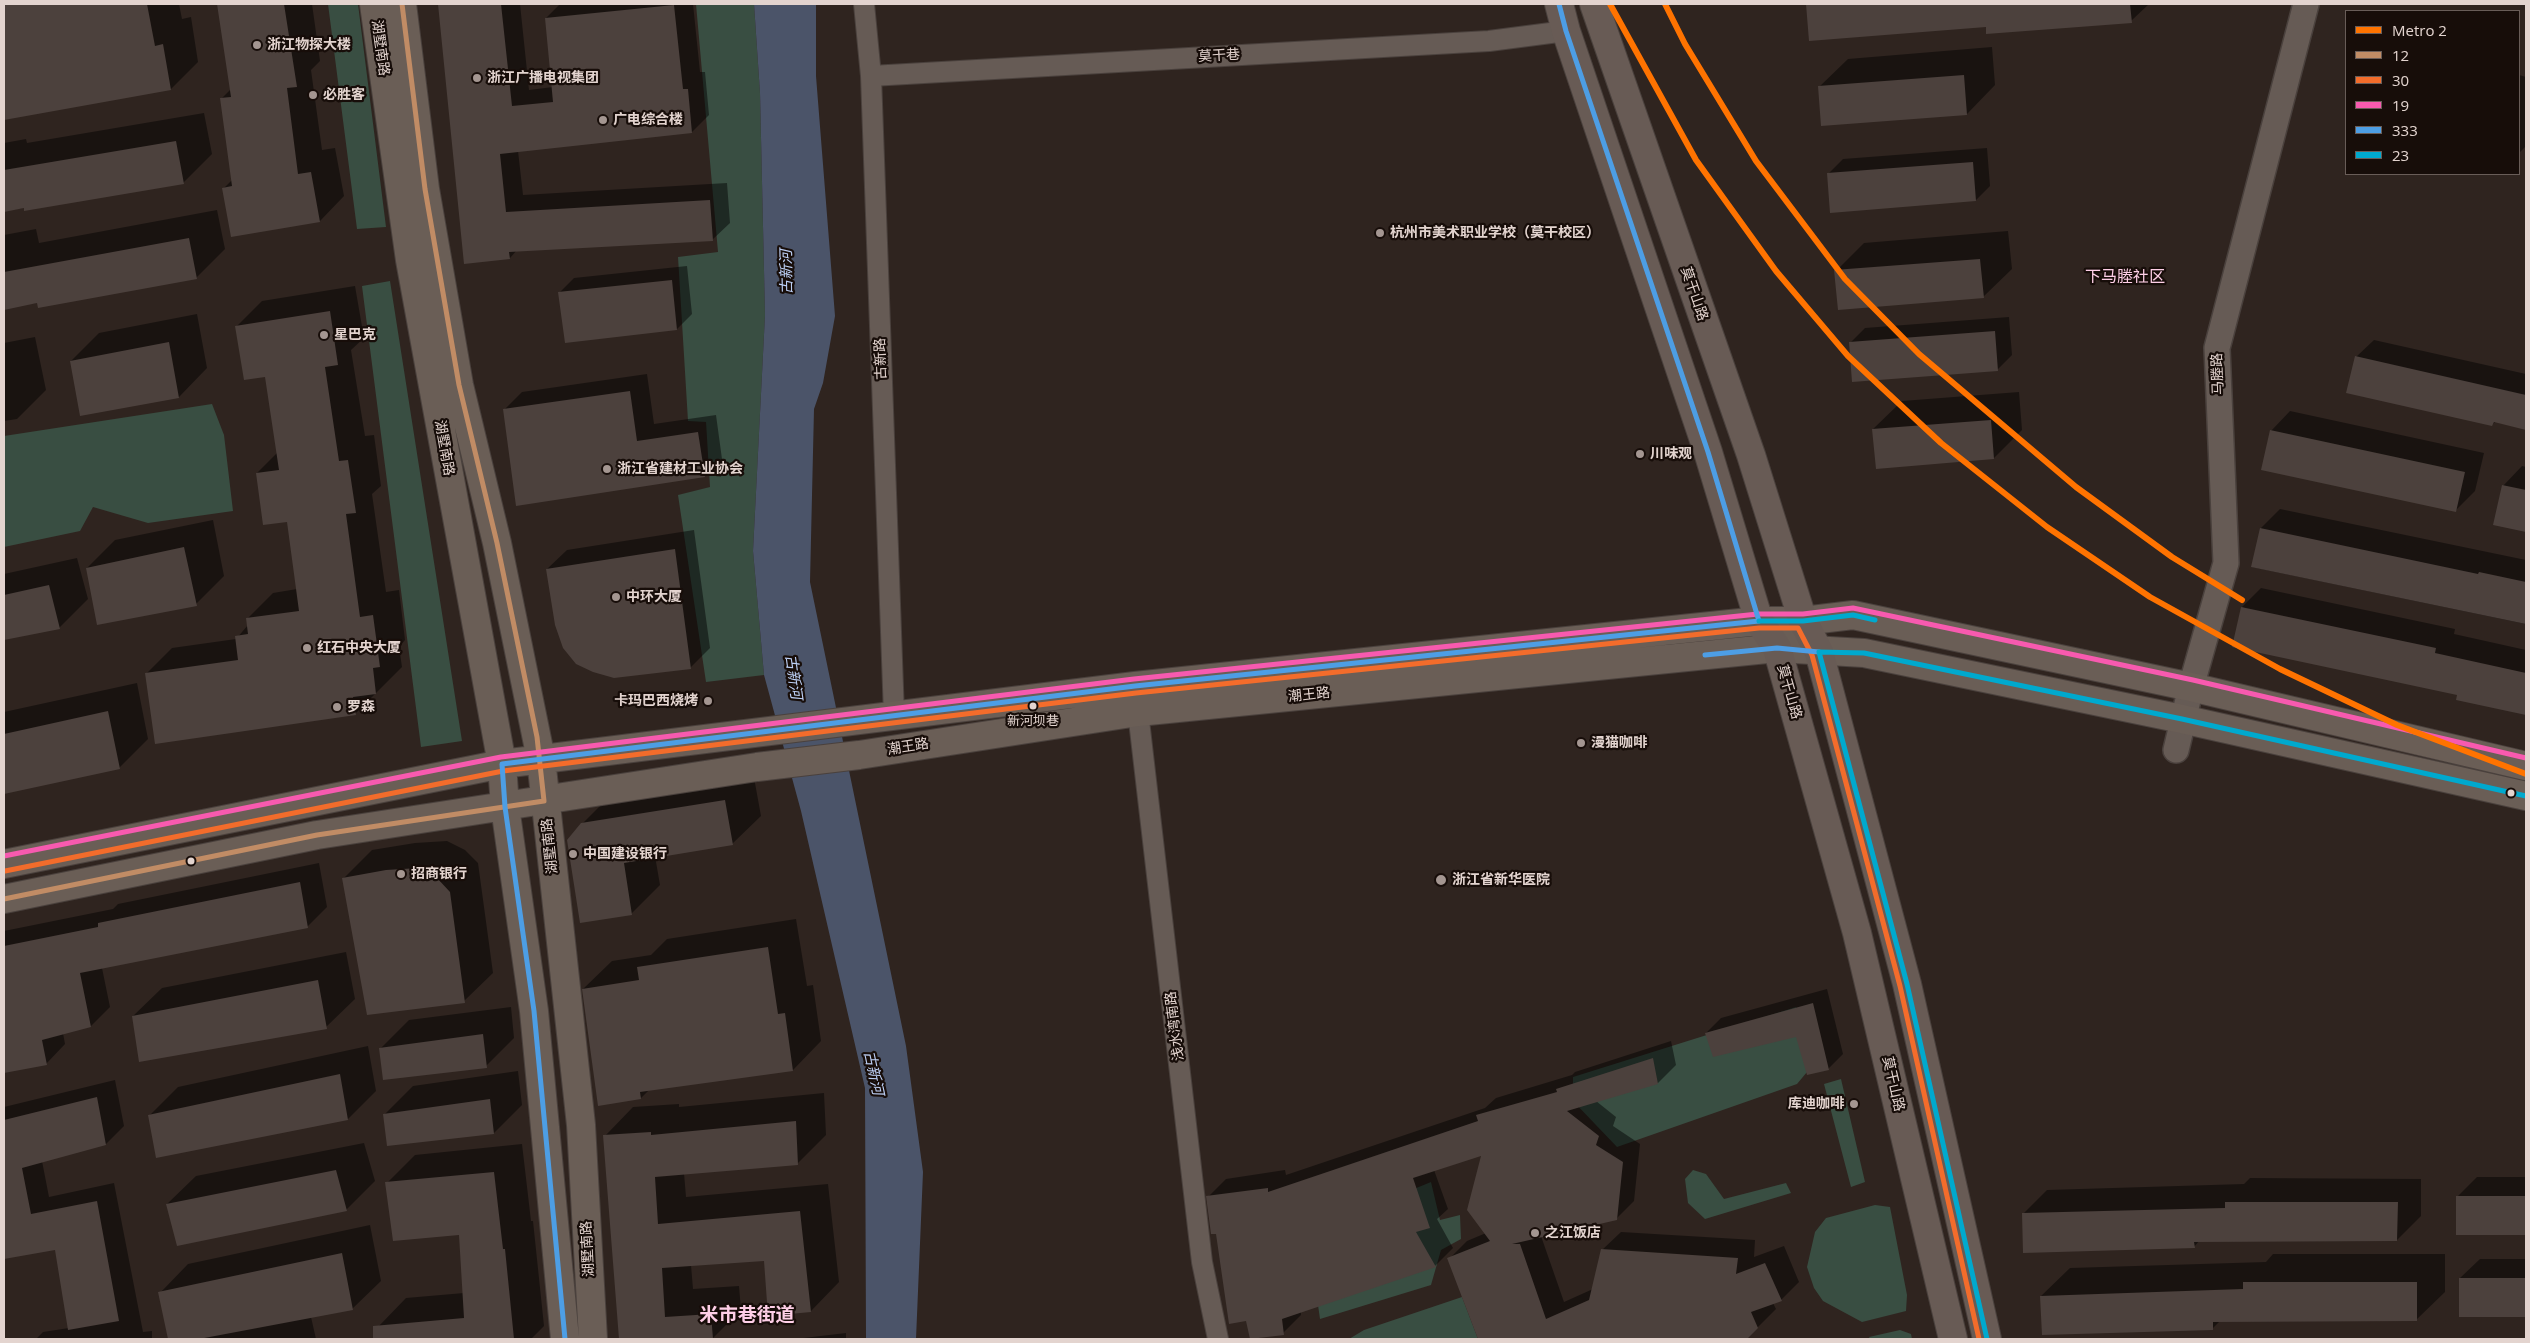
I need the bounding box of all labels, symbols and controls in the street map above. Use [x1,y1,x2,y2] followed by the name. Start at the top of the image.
[2345,10,2520,175] legend
[368,19,392,77] street label: 湖墅南路
[2392,20,2447,40] text: Metro 2
[267,37,351,53] place label: 浙江物探大楼
[251,39,263,51] marker: 浙江物探大楼
[2392,45,2409,65] text: 12
[1198,47,1240,65] street label: 莫干巷
[487,70,599,86] place label: 浙江广播电视集团
[2392,70,2409,90] text: 30
[471,72,483,84] marker: 浙江广播电视集团
[323,87,365,103] place label: 必胜客
[307,89,319,101] marker: 必胜客
[2392,95,2409,115] text: 19
[613,112,683,128] place label: 广电综合楼
[597,114,609,126] marker: 广电综合楼
[2392,120,2418,140] text: 333
[2392,145,2409,165] text: 23
[1390,225,1600,241] place label: 杭州市美术职业学校（莫干校区）
[1374,227,1386,239] marker: 杭州市美术职业学校（莫干校区）
[778,249,796,295] water label: 古新河
[1677,265,1711,323] street label: 莫干山路
[2085,267,2165,287] district label: 下马塍社区
[334,327,376,343] place label: 星巴克
[318,329,330,341] marker: 星巴克
[872,338,890,380] street label: 古新路
[2209,353,2227,395] street label: 马塍路
[431,419,457,477] street label: 湖墅南路
[1650,446,1692,462] place label: 川味观
[1634,448,1646,460] marker: 川味观
[617,461,743,477] place label: 浙江省建材工业协会
[601,463,613,475] marker: 浙江省建材工业协会
[626,589,682,605] place label: 中环大厦
[610,591,622,603] marker: 中环大厦
[317,640,401,656] place label: 红石中央大厦
[301,642,313,654] marker: 红石中央大厦
[781,653,805,701] water label: 古新河
[1773,663,1805,721] street label: 莫干山路
[1287,684,1331,706] street label: 潮王路
[614,693,698,709] place label: 卡玛巴西烧烤
[702,695,714,707] marker: 卡玛巴西烧烤
[347,699,375,715] place label: 罗森
[331,701,343,713] marker: 罗森
[1028,701,1038,711] marker: 新河坝巷
[1007,713,1059,729] place label: 新河坝巷
[886,735,930,759] street label: 潮王路
[1591,735,1647,751] place label: 漫猫咖啡
[1575,737,1587,749] marker: 漫猫咖啡
[2506,788,2516,798] unlabelled marker
[539,817,561,875] street label: 湖墅南路
[583,846,667,862] place label: 中国建设银行
[567,848,579,860] marker: 中国建设银行
[186,856,196,866] unlabelled marker
[411,866,467,882] place label: 招商银行
[395,868,407,880] marker: 招商银行
[1452,872,1550,888] place label: 浙江省新华医院
[1434,873,1448,887] marker: 浙江省新华医院
[1162,990,1188,1062] street label: 浅水湾南路
[860,1049,886,1097] water label: 古新河
[1879,1055,1907,1113] street label: 莫干山路
[1788,1096,1844,1112] place label: 库迪咖啡
[1848,1098,1860,1110] marker: 库迪咖啡
[578,1221,598,1277] street label: 湖墅南路
[1545,1225,1601,1241] place label: 之江饭店
[1529,1227,1541,1239] marker: 之江饭店
[700,1305,794,1327] district label: 米市巷街道

